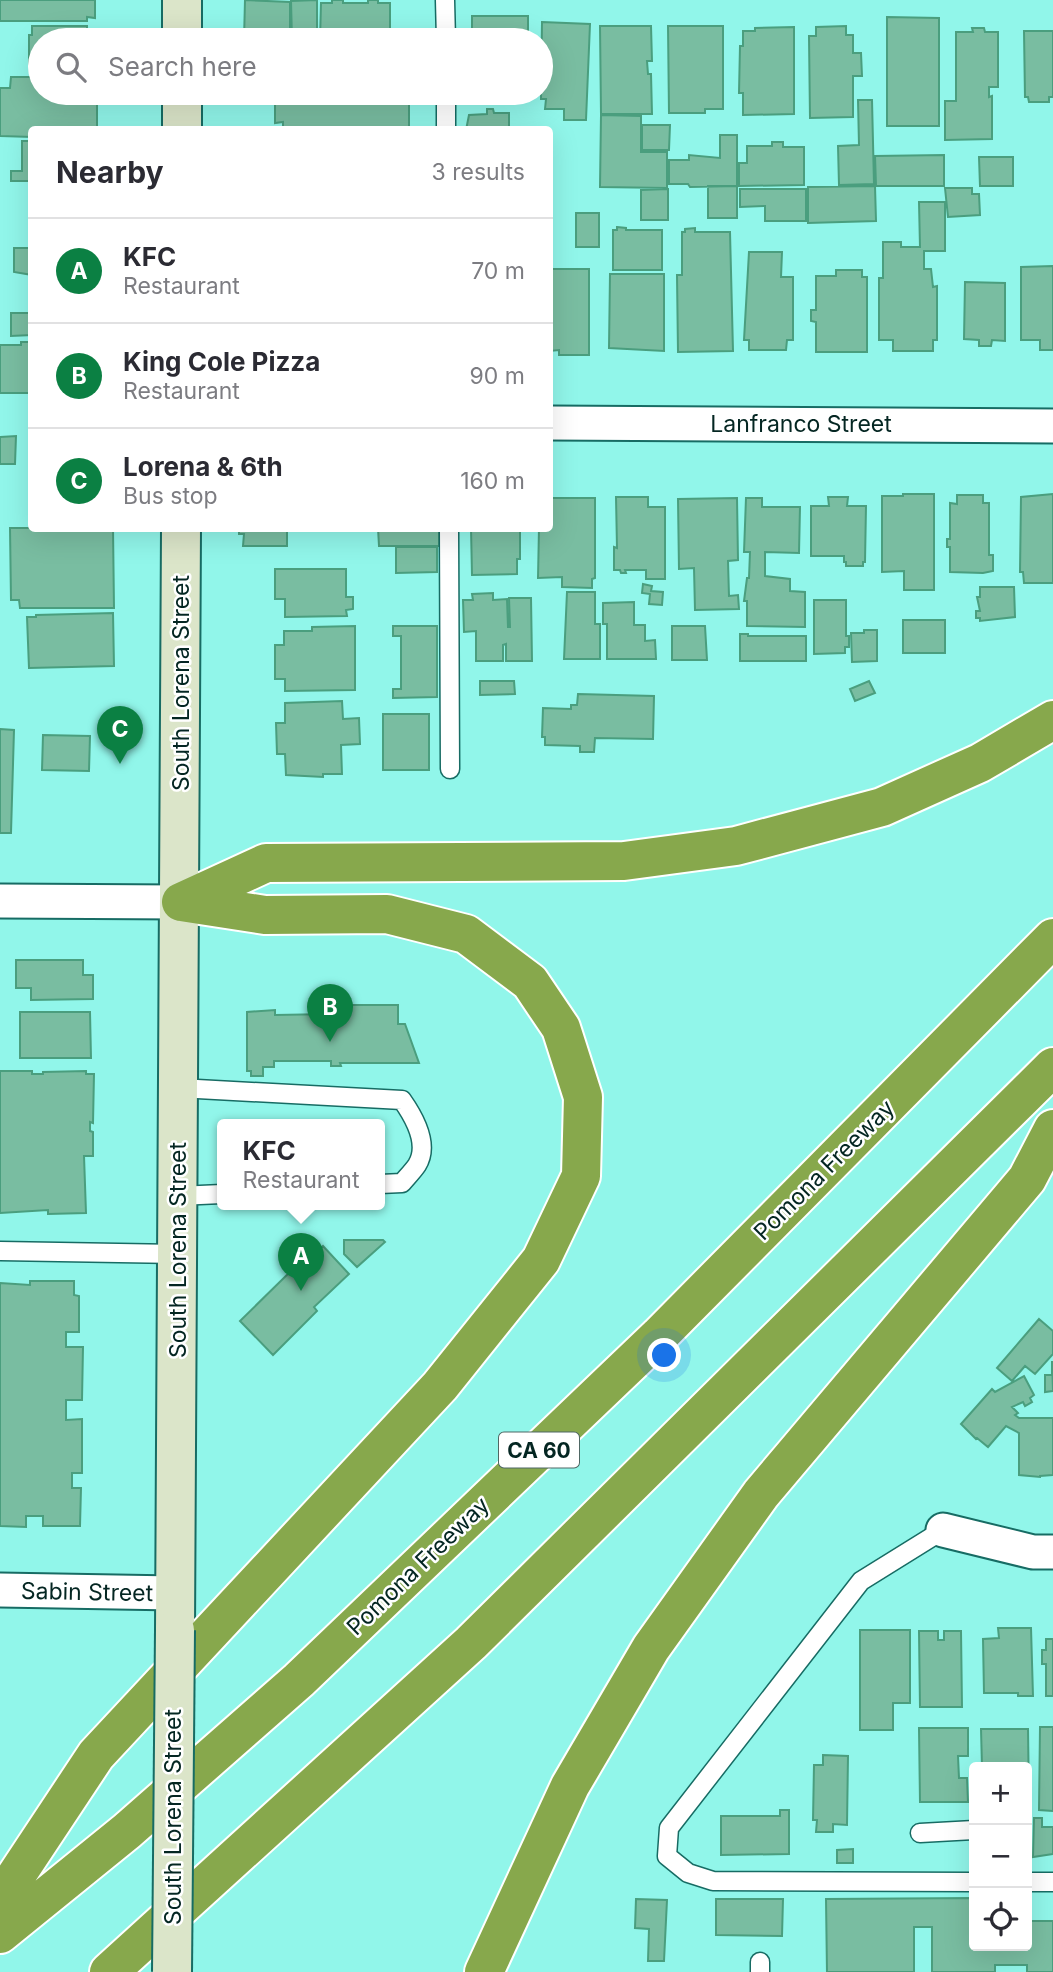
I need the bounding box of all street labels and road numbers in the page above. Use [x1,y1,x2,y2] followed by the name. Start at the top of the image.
[710,410,892,438] street label: Lanfranco Street
[167,574,195,791] street label: South Lorena Street
[748,1094,900,1246] street label: Pomona Freeway
[164,1141,192,1358] street label: South Lorena Street
[499,1432,579,1468] road number: CA 60
[341,1491,495,1641] street label: Pomona Freeway
[21,1577,154,1607] street label: Sabin Street
[159,1708,187,1925] street label: South Lorena Street

